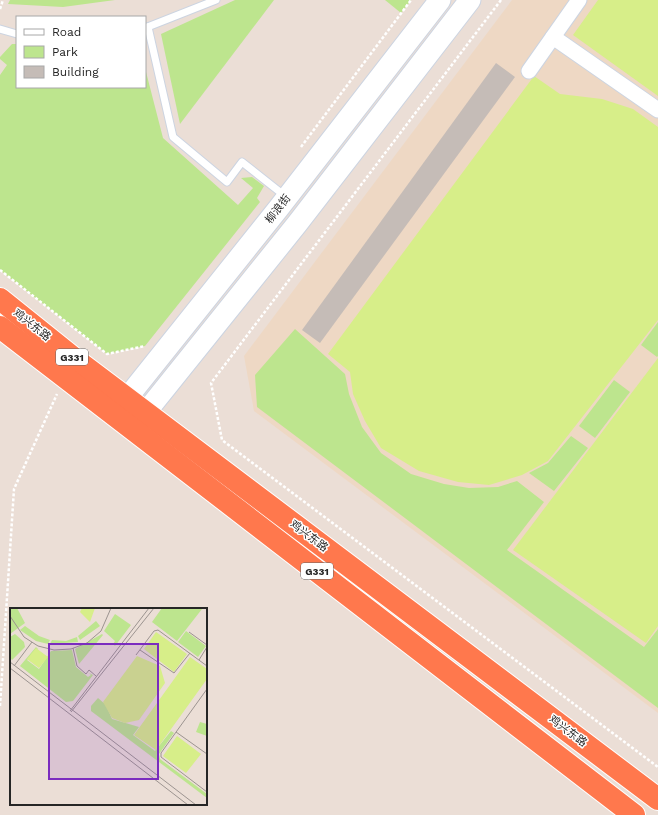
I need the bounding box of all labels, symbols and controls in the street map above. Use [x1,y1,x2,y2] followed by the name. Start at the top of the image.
[16,16,146,88] legend
[52,25,81,39] text: Road
[52,45,78,59] text: Park
[52,65,99,79] text: Building
[263,192,293,226] street label: 柳浪街
[11,306,53,344] street label: 鸡兴东路
[56,349,88,365] road number: G331
[288,518,330,554] street label: 鸡兴东路
[301,563,333,579] road number: G331
[10,608,207,805] inset map
[547,713,589,749] street label: 鸡兴东路

